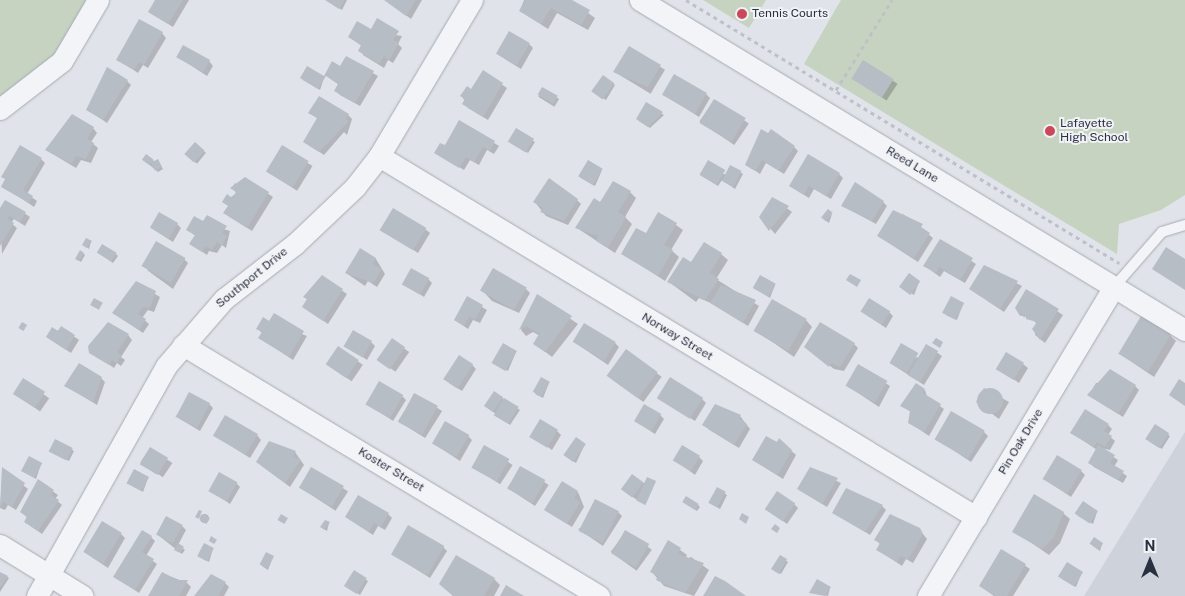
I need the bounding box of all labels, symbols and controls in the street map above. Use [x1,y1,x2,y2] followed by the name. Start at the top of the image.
[752,7,828,21] place label: Tennis Courts
[736,8,748,20] marker: Tennis Courts
[1060,117,1128,145] place label: Lafayette High School
[1044,125,1056,137] marker: Lafayette High School
[883,144,941,186] street label: Reed Lane
[213,245,291,311] street label: Southport Drive
[639,310,715,364] street label: Norway Street
[996,406,1046,478] street label: Pin Oak Drive
[355,445,427,495] street label: Koster Street
[1125,536,1175,586] north arrow
[1145,538,1155,554] text: N

